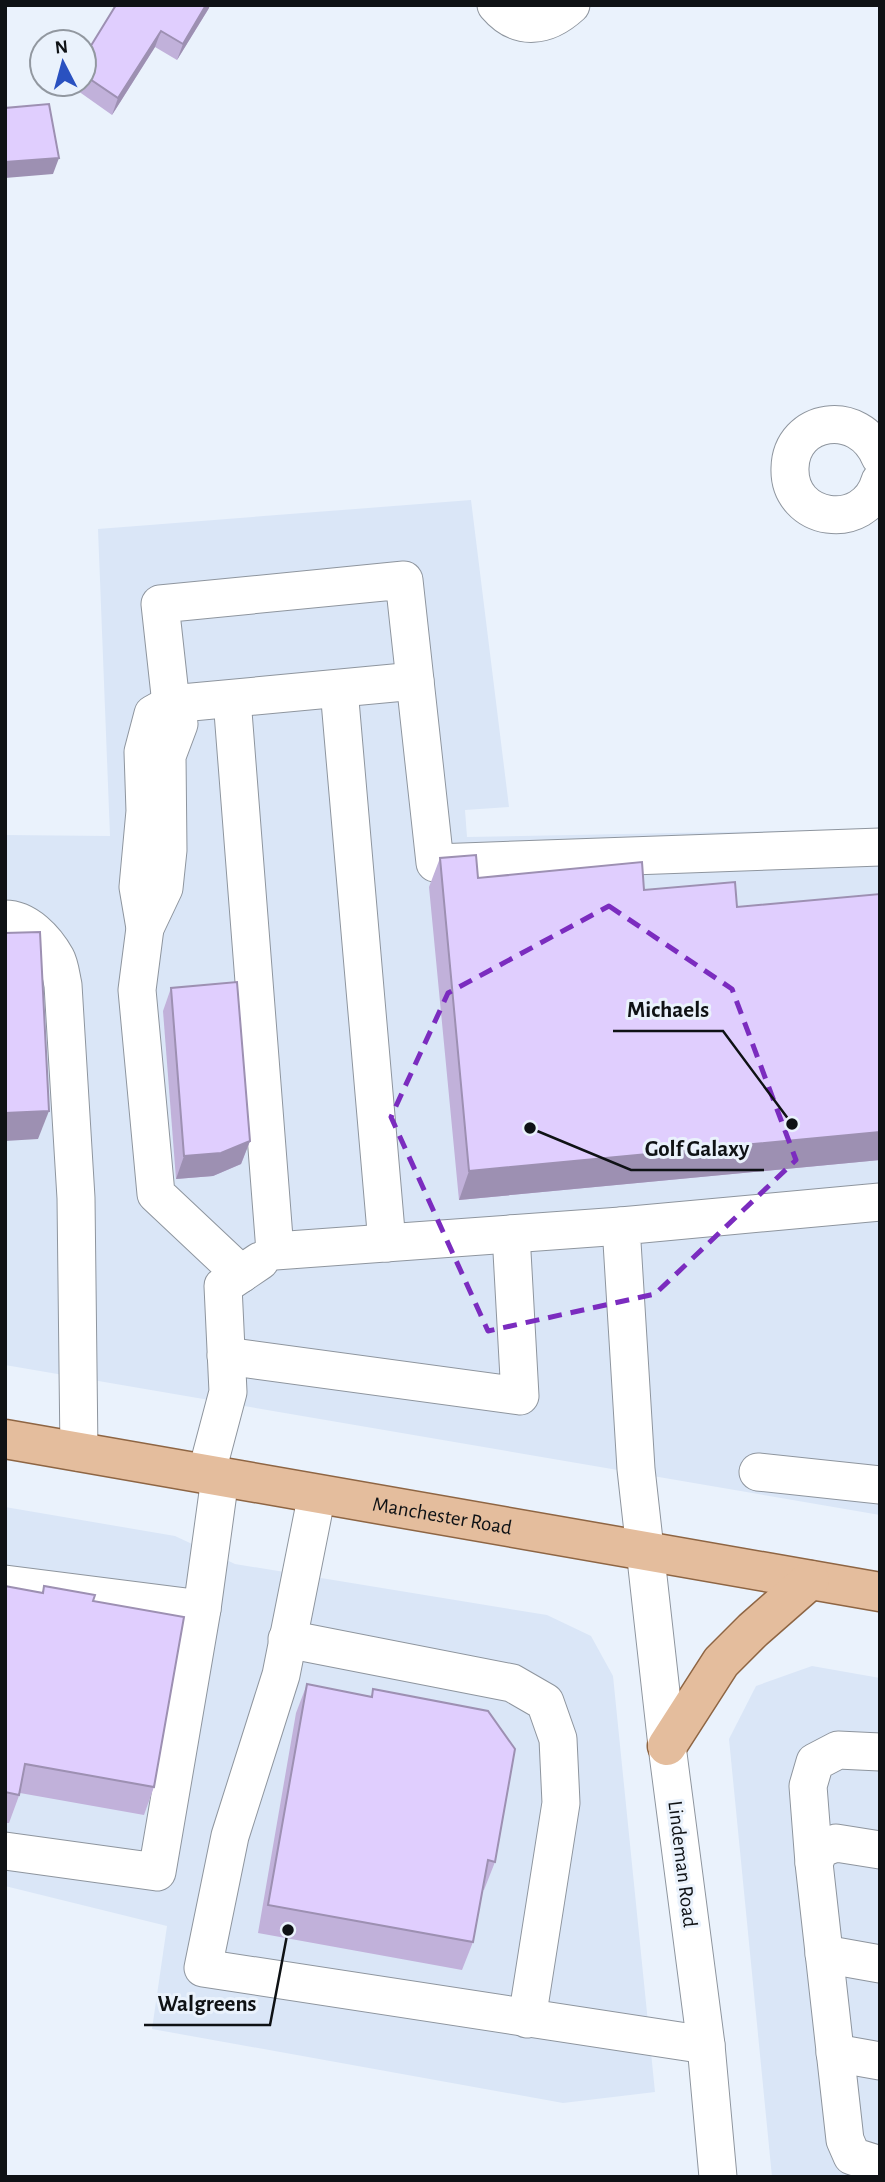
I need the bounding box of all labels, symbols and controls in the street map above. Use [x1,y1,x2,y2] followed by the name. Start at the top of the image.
[28,28,98,98] north arrow
[54,37,69,58] text: N
[613,987,723,1031] callout: Michaels
[627,999,709,1022] text: Michaels
[631,1126,764,1170] callout: Golf Galaxy
[645,1138,750,1161] text: Golf Galaxy
[371,1493,514,1539] street label: Manchester Road
[664,1799,701,1929] street label: Lindeman Road
[144,1981,270,2025] callout: Walgreens
[158,1993,257,2016] text: Walgreens

